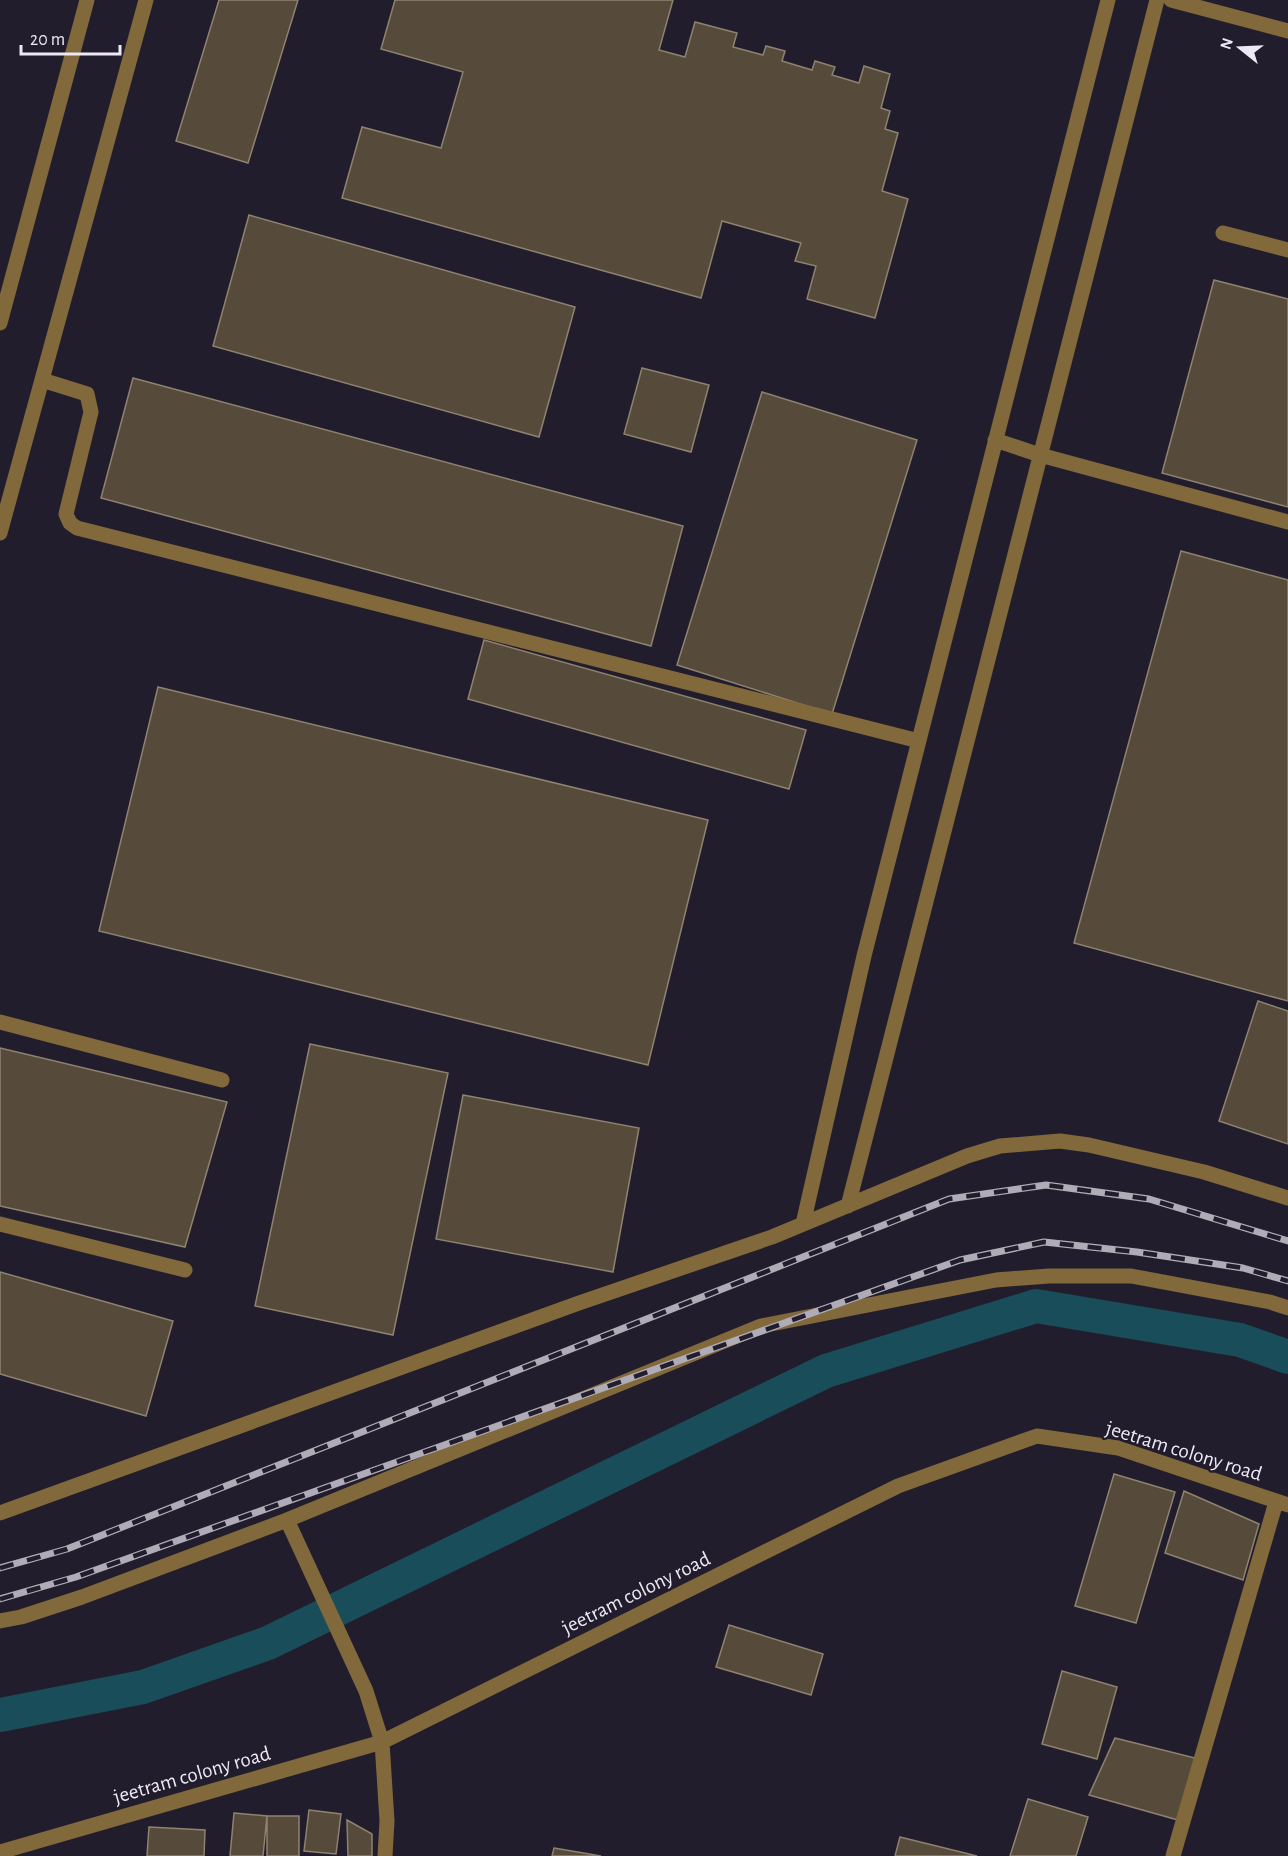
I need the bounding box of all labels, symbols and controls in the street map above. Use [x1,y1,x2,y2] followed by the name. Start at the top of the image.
[21,18,120,56] scale bar
[1210,18,1270,78] north arrow
[30,31,65,49] text: 20 m
[1217,36,1236,51] text: N
[1103,1417,1265,1485] street label: jeetram colony road
[559,1548,714,1638] street label: jeetram colony road
[111,1743,273,1807] street label: jeetram colony road

